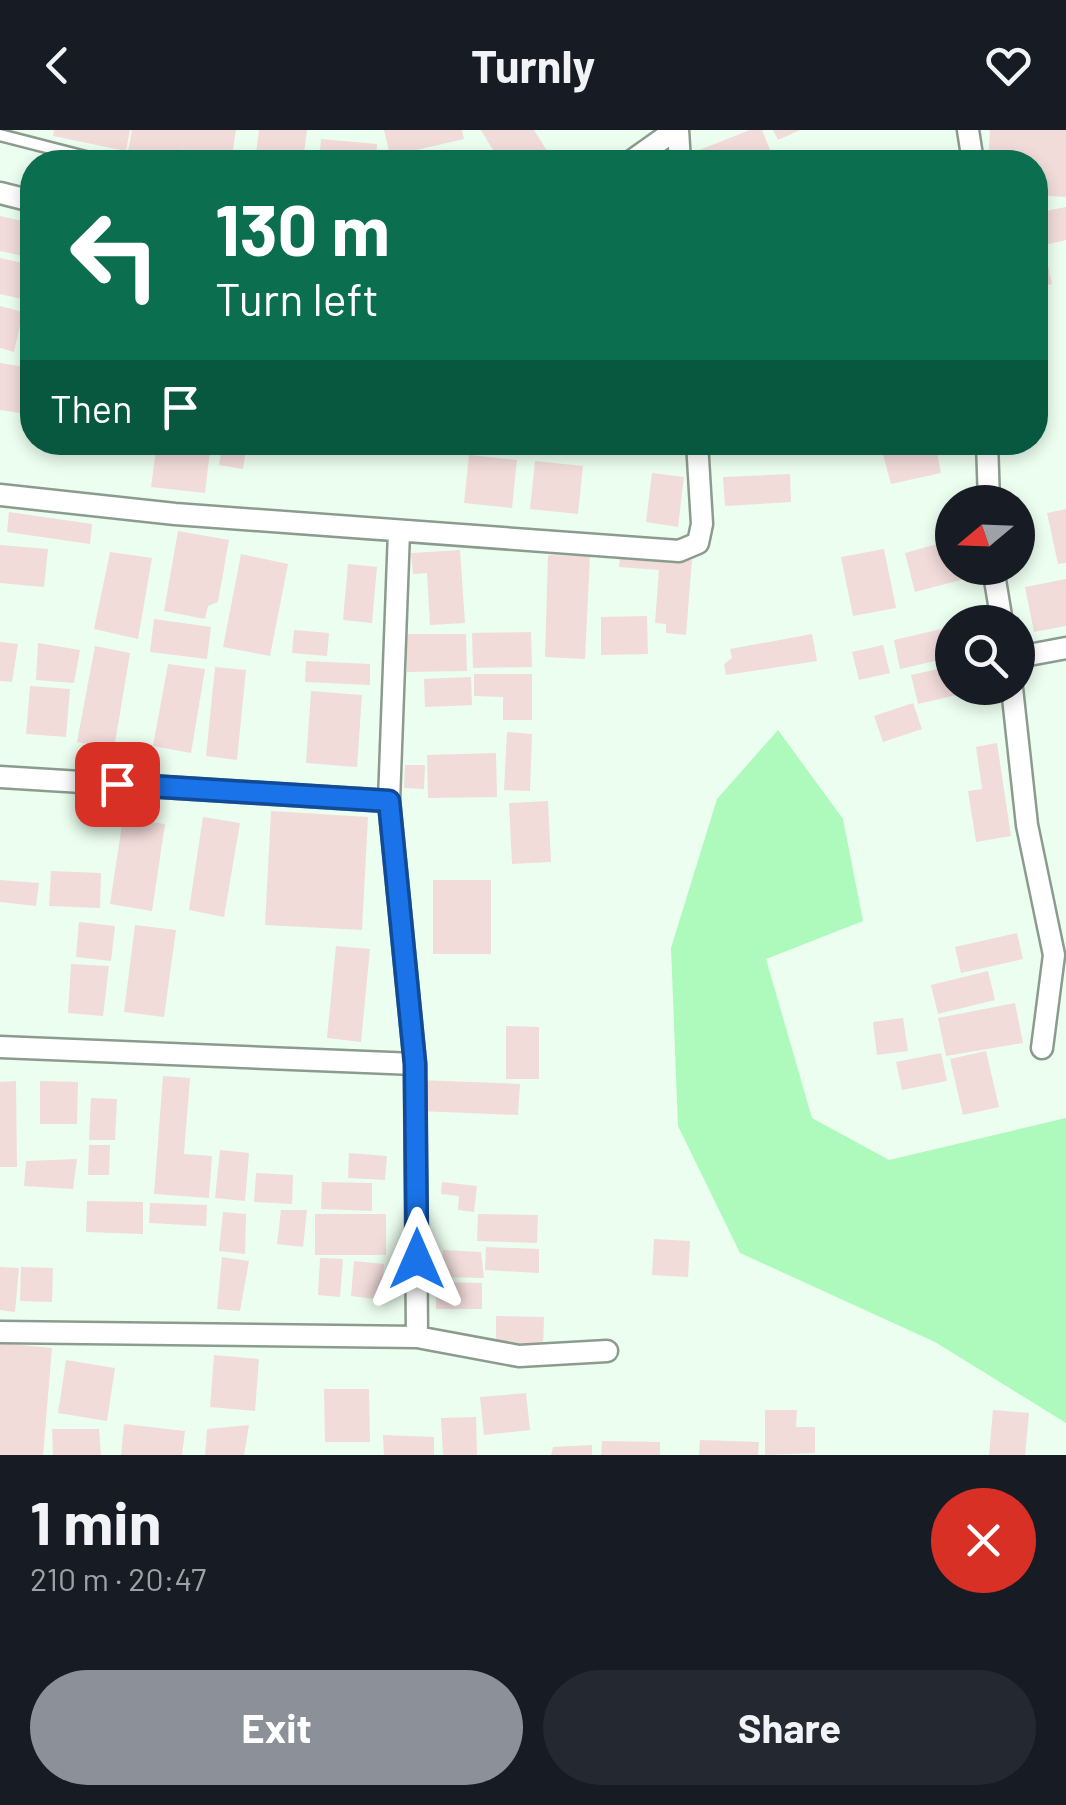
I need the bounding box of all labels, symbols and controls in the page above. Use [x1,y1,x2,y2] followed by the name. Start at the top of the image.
[30,38,85,93] icon: back
[471,38,595,92] text: Turnly
[981,38,1036,93] icon: heart
[215,186,390,270] text: 130 m
[50,190,180,320] icon: left
[215,271,379,325] text: Turn left
[153,380,208,435] icon: arrive
[50,385,133,431] text: Then
[935,485,1035,585] north arrow
[935,485,1035,705] map controls
[935,605,1035,705] button: search
[75,742,160,827] pin
[90,757,145,812] icon: arrive
[365,1207,469,1311] position arrow
[30,1485,161,1557] text: 1 min
[931,1488,1036,1593] button: close
[30,1559,206,1597] text: 210 m · 20:47
[30,1670,523,1785] button: Exit
[543,1670,1036,1785] button: Share

